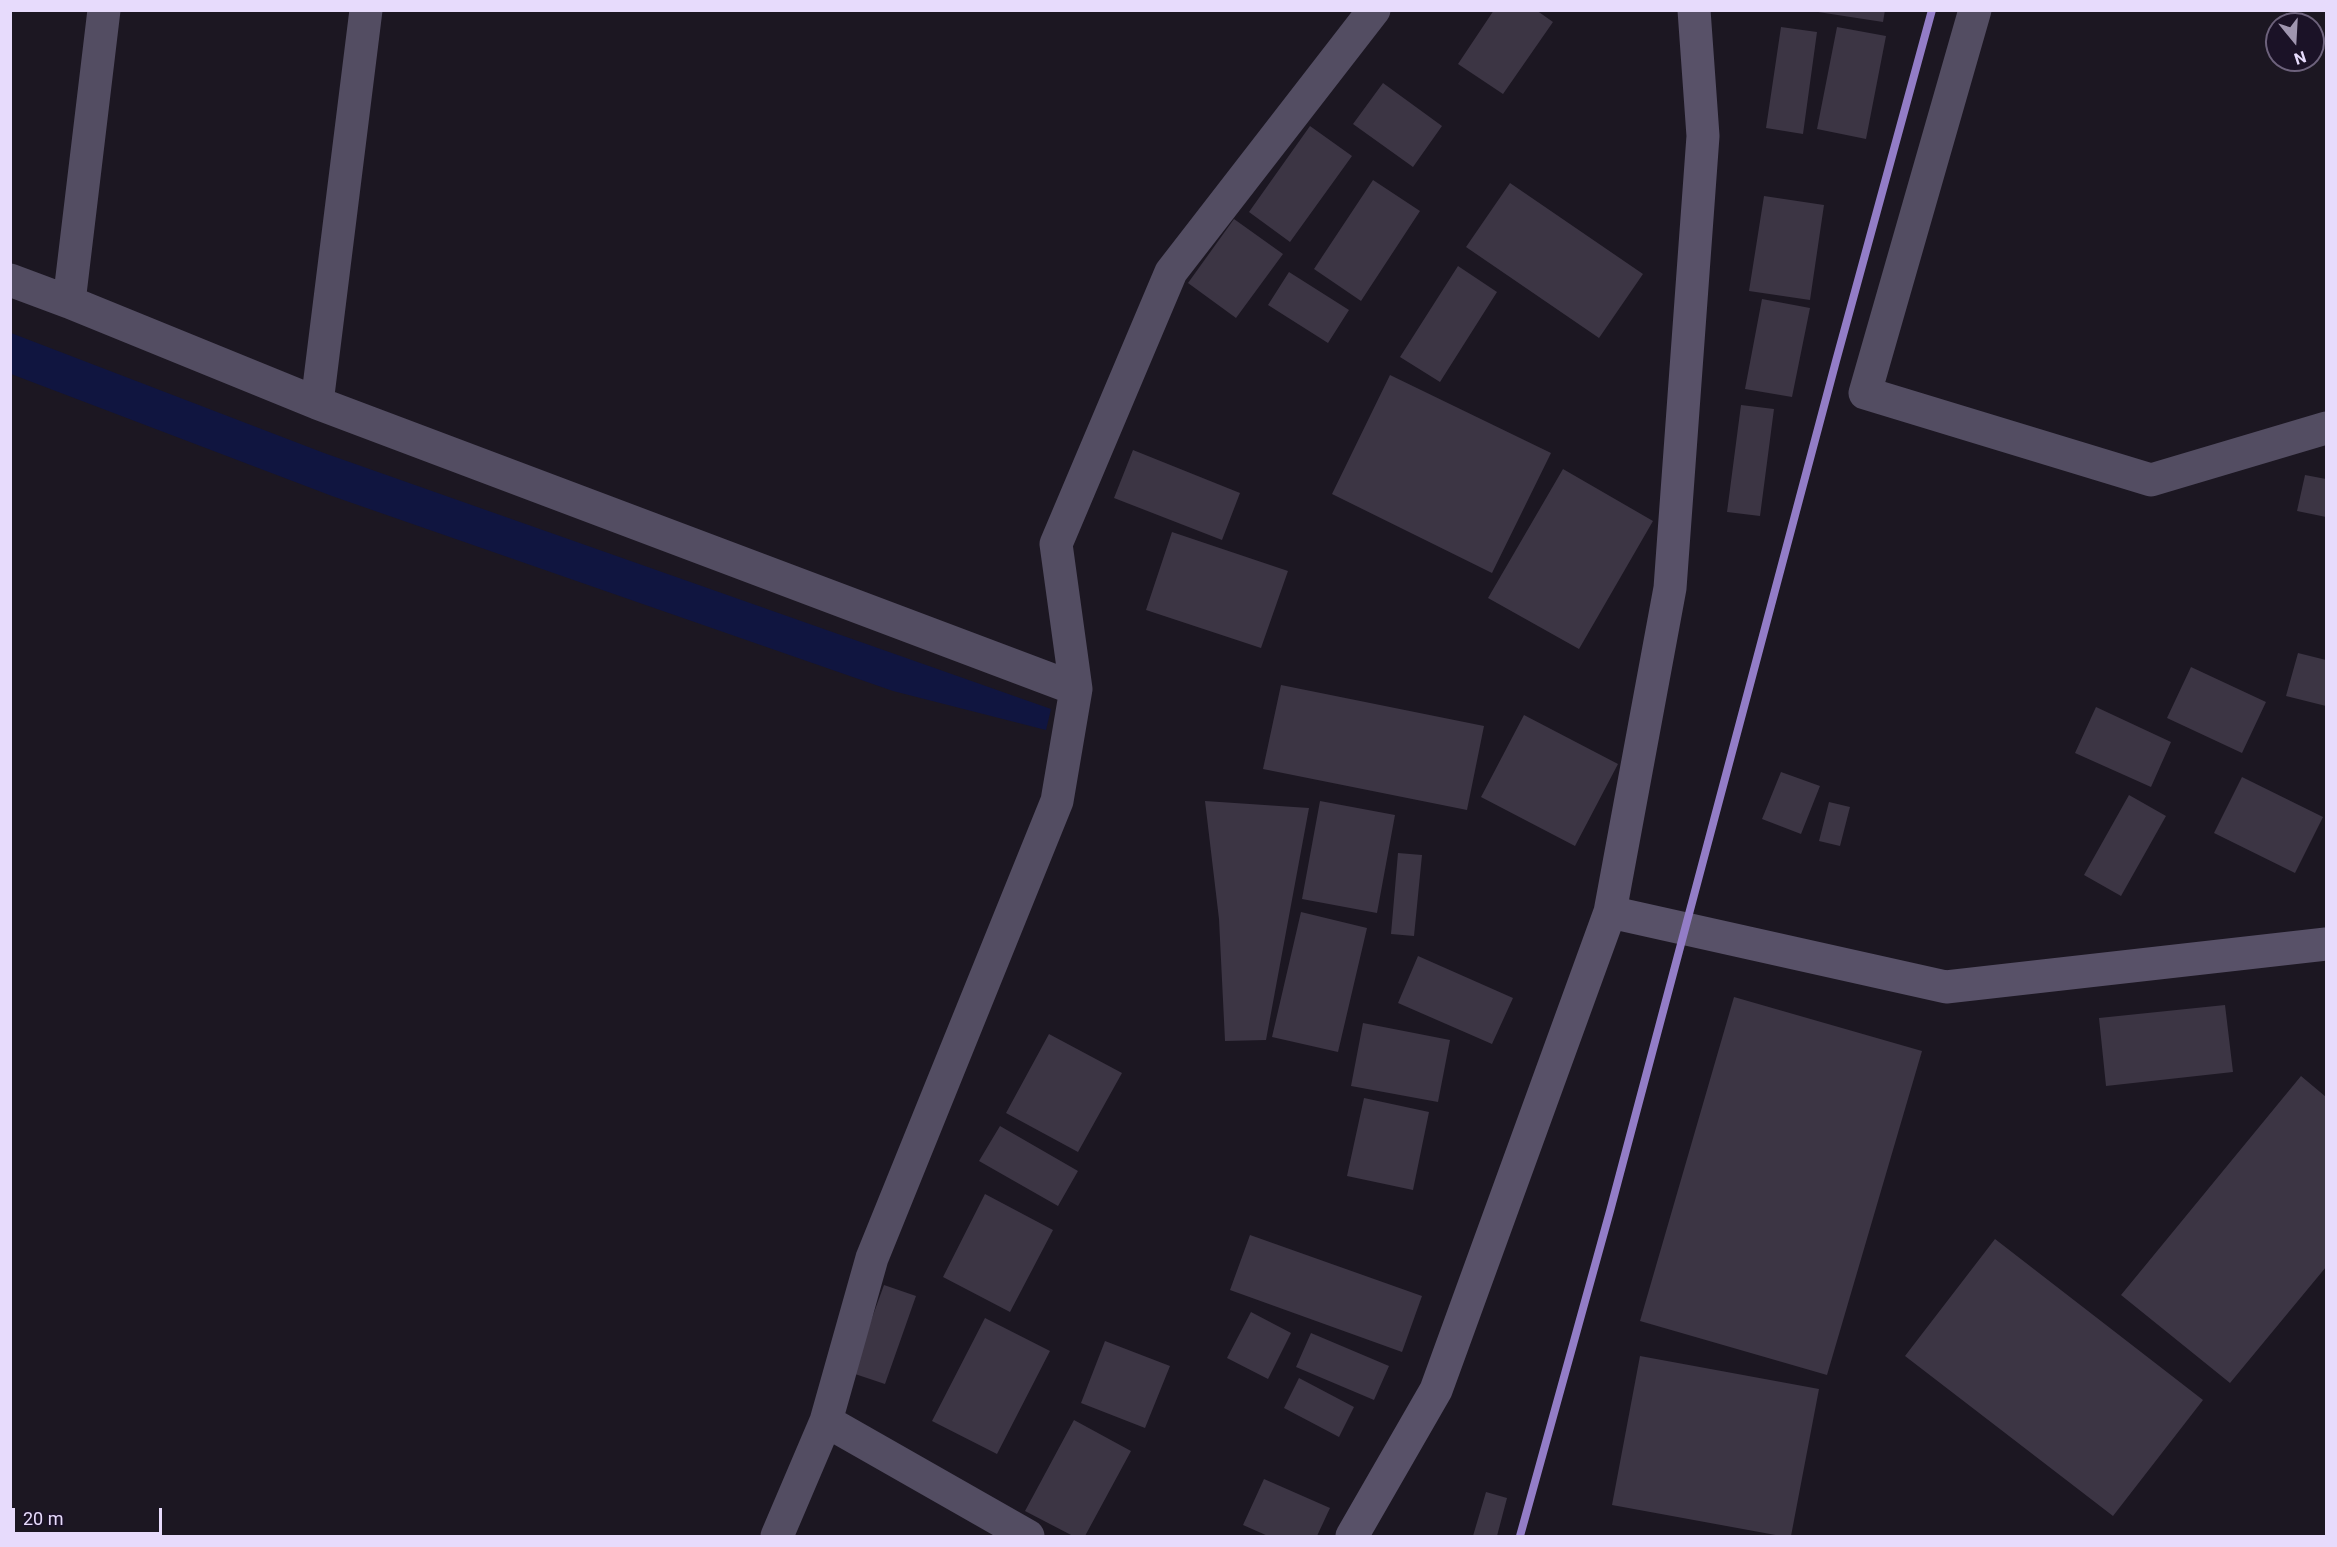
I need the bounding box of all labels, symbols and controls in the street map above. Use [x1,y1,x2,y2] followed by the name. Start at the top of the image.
[2265,12,2325,72] north arrow
[2292,47,2308,68] text: N
[15,1496,165,1534] scale bar
[23,1508,63,1529] text: 20 m

